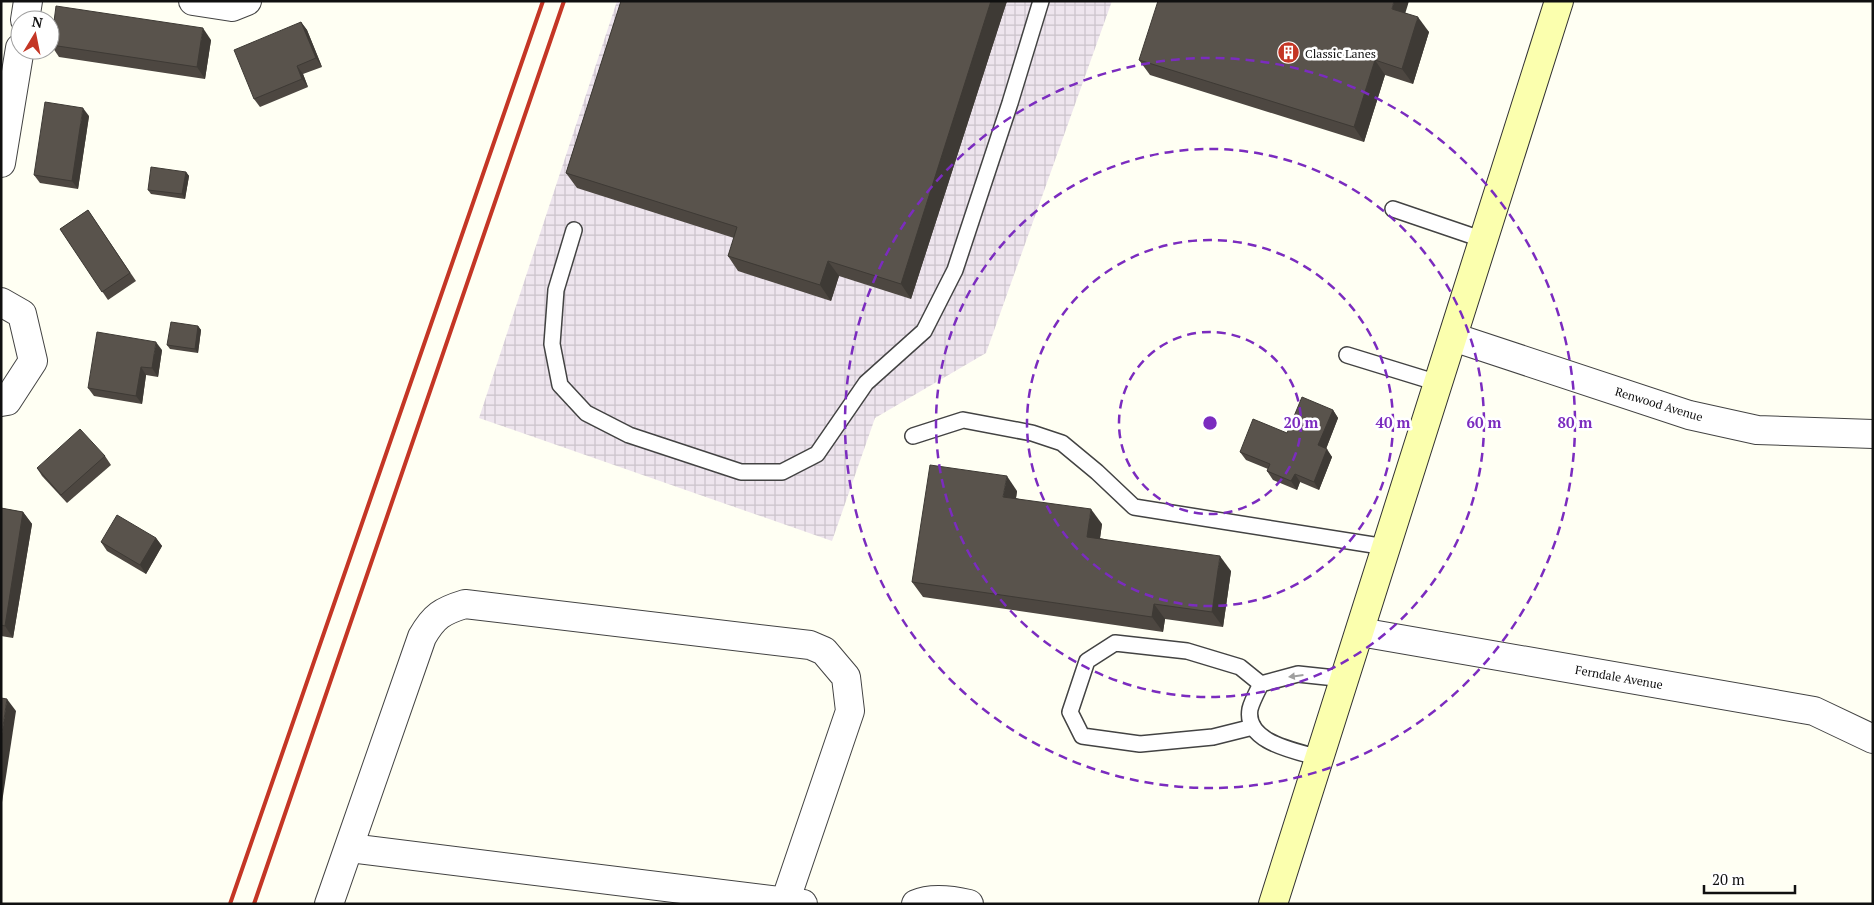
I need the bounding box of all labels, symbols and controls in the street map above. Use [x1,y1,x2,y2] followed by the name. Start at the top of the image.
[10,10,60,60] north arrow
[30,11,45,32] text: N
[1277,41,1301,65] building icon: Classic Lanes
[1305,46,1376,61] place label: Classic Lanes
[1613,384,1705,424] street label: Renwood Avenue
[1284,412,1319,432] text: 20 m
[1376,412,1411,432] text: 40 m
[1467,412,1502,432] text: 60 m
[1558,412,1593,432] text: 80 m
[1201,414,1219,432] centre of rings
[1574,662,1664,692] street label: Ferndale Avenue
[1288,672,1304,680] one-way arrow
[1704,862,1795,894] scale bar
[1712,869,1745,889] text: 20 m

